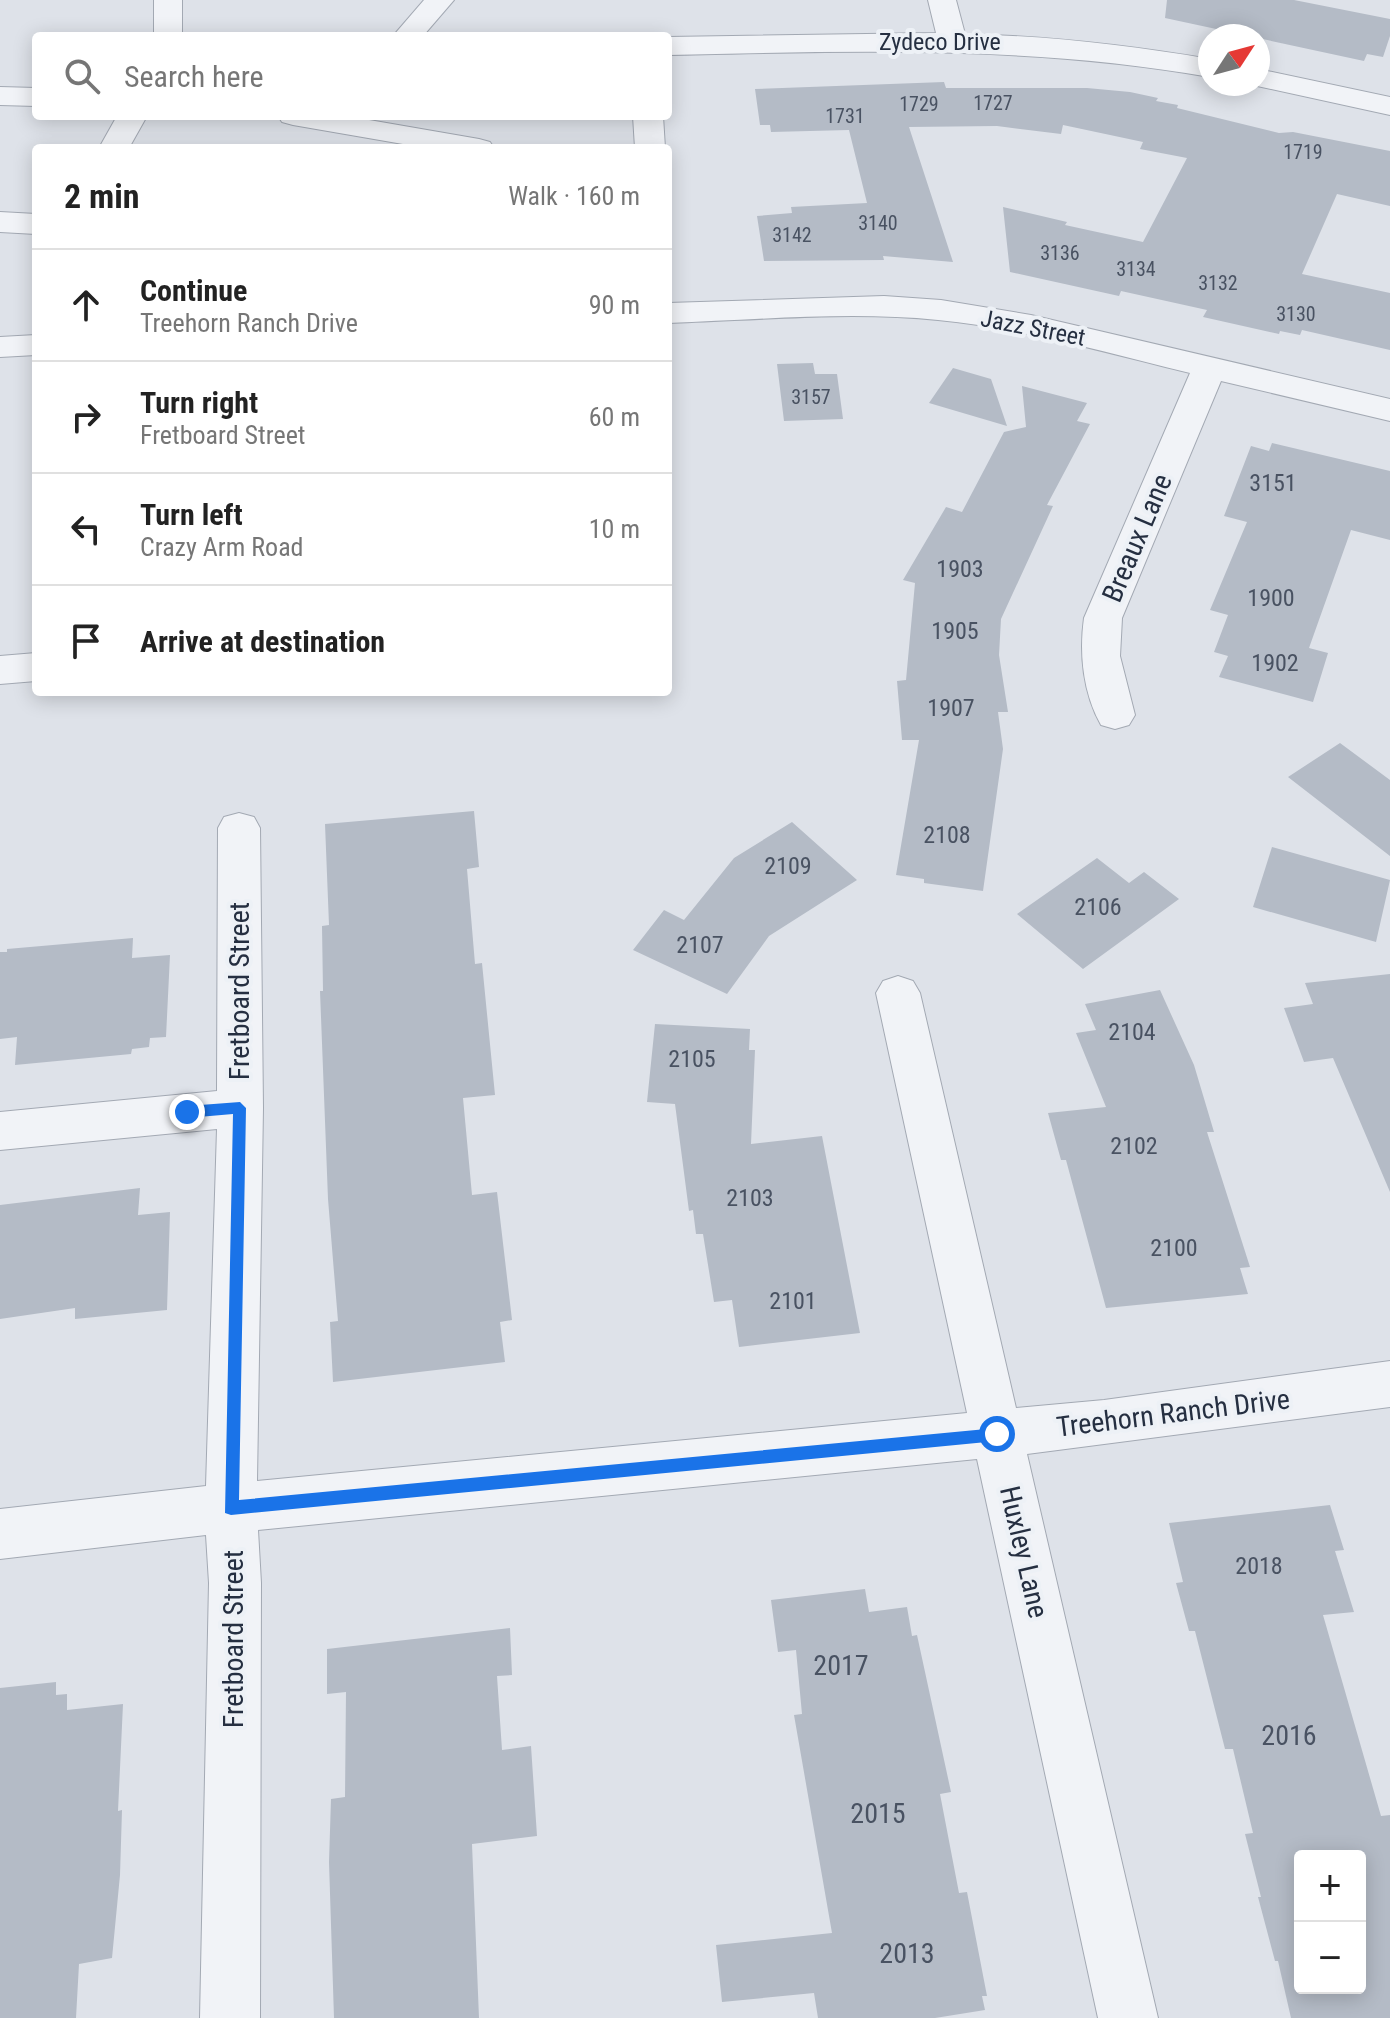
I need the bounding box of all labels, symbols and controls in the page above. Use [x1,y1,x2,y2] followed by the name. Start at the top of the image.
[1198,24,1270,96] north arrow
[879,28,1001,56] street label: Zydeco Drive
[32,32,672,120] search box
[60,54,104,98] icon: search
[124,59,264,94] text: Search here
[973,91,1013,115] house number: 1727
[899,92,939,116] house number: 1729
[825,104,865,128] house number: 1731
[1283,140,1323,164] house number: 1719
[64,176,140,216] text: 2 min
[508,181,640,211] text: Walk · 160 m
[858,211,898,235] house number: 3140
[772,223,812,247] house number: 3142
[1040,241,1080,265] house number: 3136
[1116,257,1156,281] house number: 3134
[1198,271,1238,295] house number: 3132
[140,273,247,308] text: Continue
[64,283,108,327] icon: ahead
[589,290,640,320] text: 90 m
[1276,302,1316,326] house number: 3130
[978,304,1088,352] street label: Jazz Street
[140,308,358,338] text: Treehorn Ranch Drive
[140,385,258,420] text: Turn right
[791,385,831,409] house number: 3157
[64,395,108,439] icon: right
[589,402,640,432] text: 60 m
[140,420,306,450] text: Fretboard Street
[1095,469,1179,607] street label: Breaux Lane
[1249,469,1297,497] house number: 3151
[140,497,243,532] text: Turn left
[64,507,108,551] icon: left
[589,514,640,544] text: 10 m
[140,532,303,562] text: Crazy Arm Road
[936,555,984,583] house number: 1903
[1247,584,1295,612] house number: 1900
[931,617,979,645] house number: 1905
[64,619,108,663] icon: arrive
[140,624,385,659] text: Arrive at destination
[1251,649,1299,677] house number: 1902
[927,694,975,722] house number: 1907
[923,821,971,849] house number: 2108
[764,852,812,880] house number: 2109
[1074,893,1122,921] house number: 2106
[223,902,256,1080] street label: Fretboard Street
[676,931,724,959] house number: 2107
[1108,1018,1156,1046] house number: 2104
[668,1045,716,1073] house number: 2105
[169,1094,205,1130] route end
[1110,1132,1158,1160] house number: 2102
[726,1184,774,1212] house number: 2103
[1150,1234,1198,1262] house number: 2100
[769,1287,817,1315] house number: 2101
[1054,1382,1292,1444] street label: Treehorn Ranch Drive
[979,1416,1015,1452] route start
[993,1483,1055,1621] street label: Huxley Lane
[217,1550,250,1728] street label: Fretboard Street
[1235,1552,1283,1580] house number: 2018
[813,1649,869,1682] house number: 2017
[1261,1719,1317,1752] house number: 2016
[850,1797,906,1830] house number: 2015
[1294,1850,1366,1994] map controls
[1294,1850,1366,1922] button: +
[1294,1922,1366,1994] button: −
[879,1937,935,1970] house number: 2013

